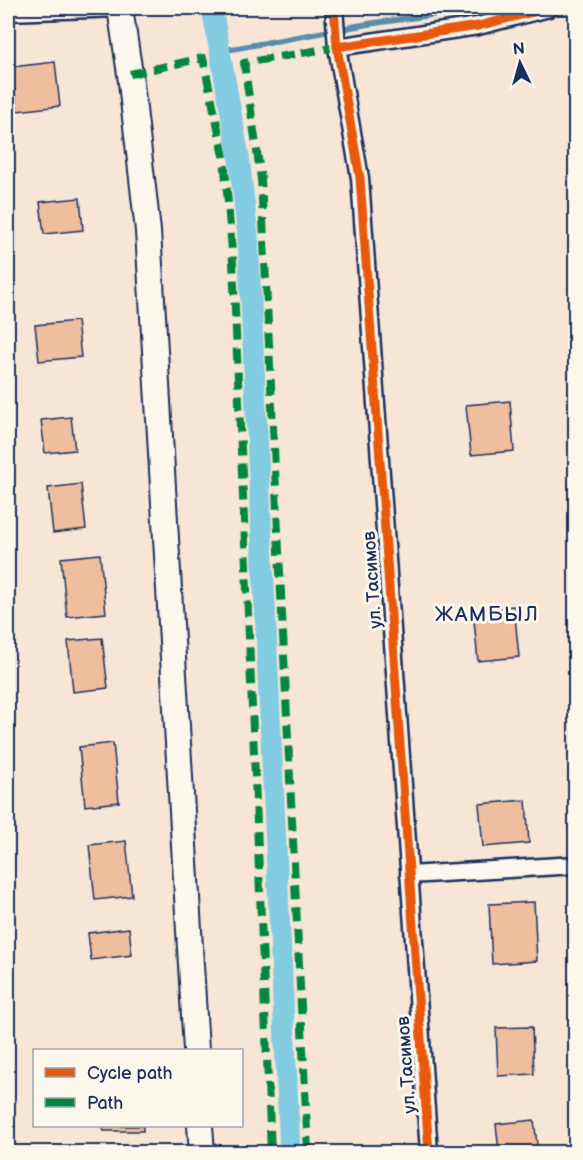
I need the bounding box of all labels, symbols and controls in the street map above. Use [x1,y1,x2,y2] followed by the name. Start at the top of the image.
[490,33,550,93] north arrow
[512,40,526,60] text: N
[359,530,386,629] street label: ул. Тасимов
[435,602,539,627] district label: ЖАМБЫЛ
[393,1015,420,1114] street label: ул. Тасимов
[33,1049,243,1127] legend
[87,1063,173,1084] text: Cycle path
[87,1093,123,1114] text: Path

